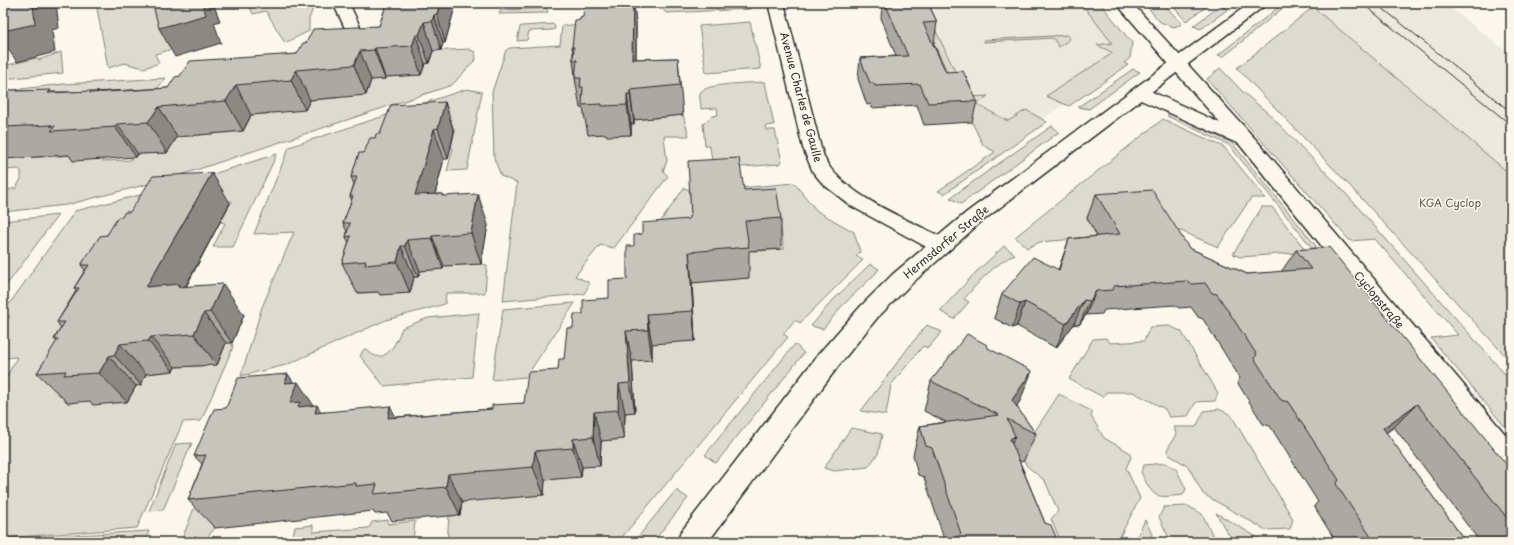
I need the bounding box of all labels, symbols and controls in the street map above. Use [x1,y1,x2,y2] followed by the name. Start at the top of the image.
[776,30,827,164] street label: Avenue Charles de Gaulle
[1419,194,1481,211] park label: KGA Cyclop
[899,201,992,282] street label: Hermsdorfer Straße
[1350,267,1409,332] street label: Cyclopstraße

